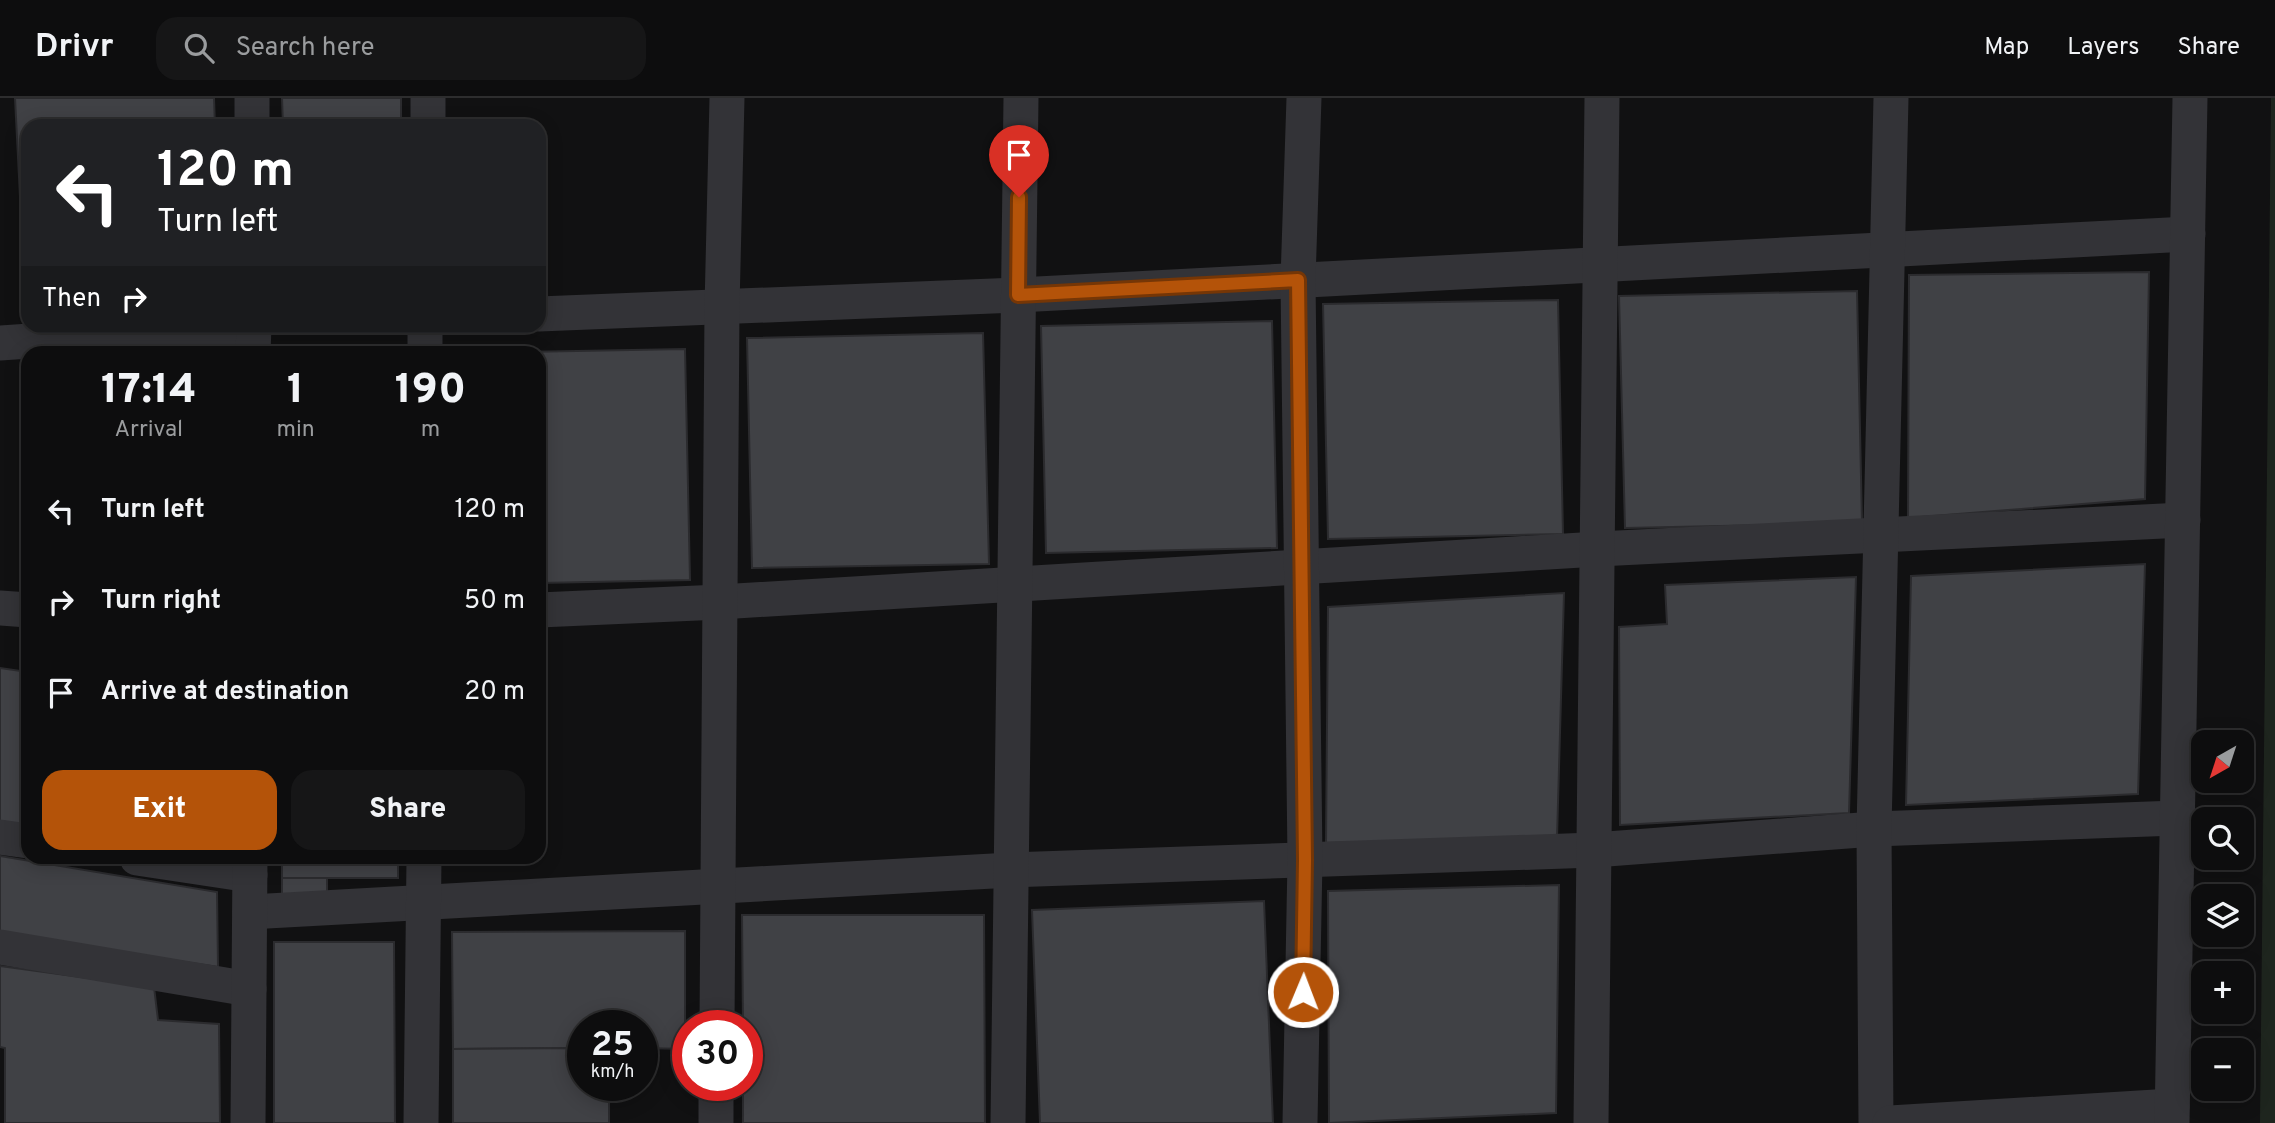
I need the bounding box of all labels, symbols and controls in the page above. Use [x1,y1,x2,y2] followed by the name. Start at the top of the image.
[156,17,646,80] search box
[35,27,114,69] text: Drivr
[180,29,218,67] icon: search
[236,32,375,65] text: Search here
[1984,33,2029,63] text: Map
[2067,33,2139,63] text: Layers
[2177,33,2240,63] text: Share
[989,125,1049,197] pin
[1000,136,1038,174] icon: arrive
[157,142,294,204] text: 120 m
[42,147,133,238] icon: left
[157,203,278,243] text: Turn left
[115,280,153,318] icon: right
[42,283,101,316] text: Then
[101,365,197,418] text: 17:14
[287,365,304,418] text: 1
[395,365,466,418] text: 190
[114,416,183,445] text: Arrival
[277,416,315,445] text: min
[421,416,440,445] text: m
[42,492,80,530] icon: left
[101,494,205,527] text: Turn left
[455,494,525,527] text: 120 m
[42,583,80,621] icon: right
[101,585,221,618] text: Turn right
[464,585,525,618] text: 50 m
[42,674,80,712] icon: arrive
[101,676,349,709] text: Arrive at destination
[464,676,525,709] text: 20 m
[2191,730,2254,793] north arrow
[2191,730,2254,1101] map controls
[42,770,277,850] button: Exit
[291,770,525,850] button: Share
[2191,807,2254,870] button: search
[2191,884,2254,947] button: layers
[1266,955,1340,1029] position arrow
[2191,961,2254,1024] button: +
[672,1010,763,1101] speed limit sign: 30
[591,1024,634,1068] text: 25
[2191,1038,2254,1101] button: −
[591,1061,634,1084] text: km/h

